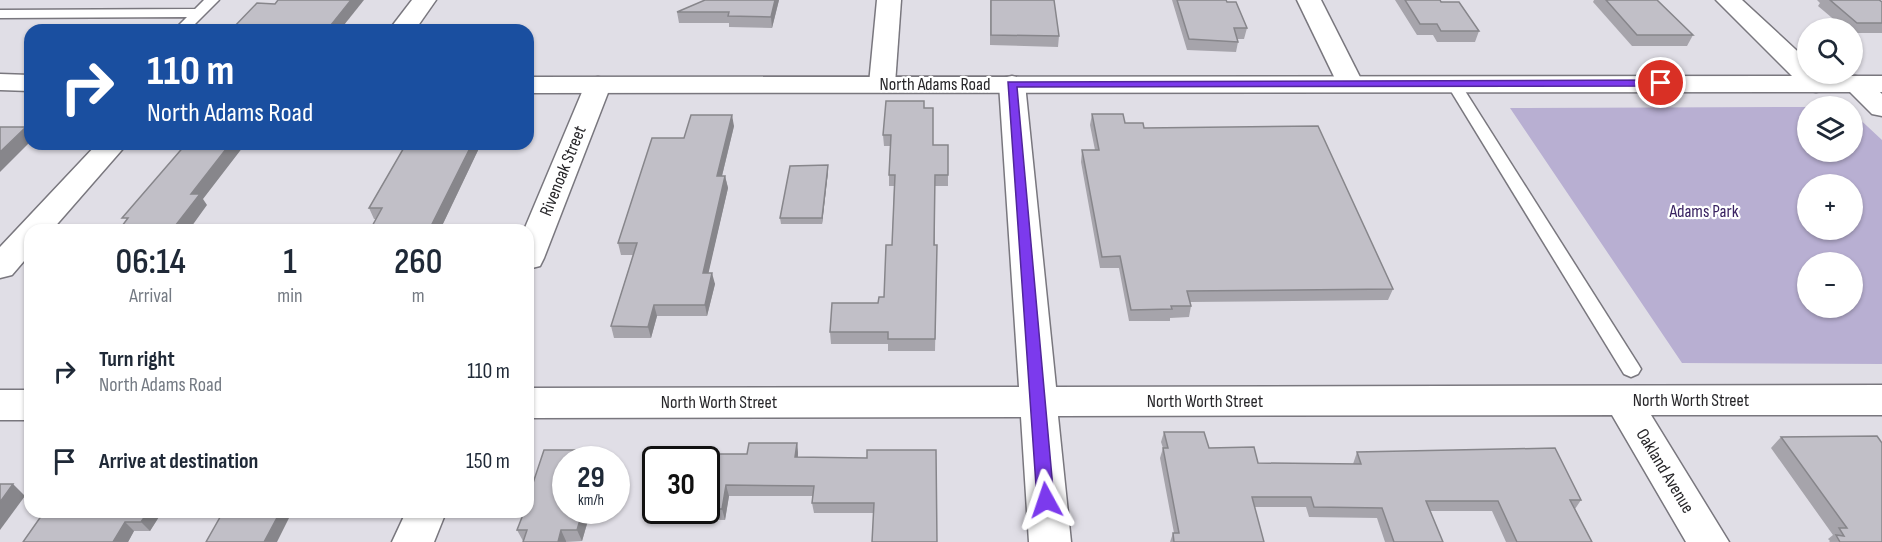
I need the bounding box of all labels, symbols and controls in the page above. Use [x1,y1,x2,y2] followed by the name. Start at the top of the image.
[1797,18,1863,318] map controls
[1797,18,1863,84] button: search
[147,46,234,97] text: 110 m
[48,48,126,126] icon: right
[1635,57,1686,108] pin
[1644,66,1677,99] icon: arrive
[880,74,990,95] street label: North Adams Road
[1797,96,1863,162] button: layers
[147,97,313,129] text: North Adams Road
[535,122,591,219] street label: Rivenoak Street
[1797,174,1863,240] button: +
[1668,201,1739,222] park label: Adams Park
[116,241,186,284] text: 06:14
[283,241,297,284] text: 1
[394,241,442,284] text: 260
[1797,252,1863,318] button: −
[129,284,172,308] text: Arrival
[277,284,302,308] text: min
[412,284,425,308] text: m
[99,346,175,373] text: Turn right
[48,355,81,388] icon: right
[467,358,510,385] text: 110 m
[99,373,222,397] text: North Adams Road
[1633,390,1750,411] street label: North Worth Street
[1147,391,1264,412] street label: North Worth Street
[661,392,778,413] street label: North Worth Street
[1632,425,1698,517] street label: Oakland Avenue
[48,445,81,478] icon: arrive
[642,446,720,524] speed limit sign: 30
[99,448,258,475] text: Arrive at destination
[466,448,510,475] text: 150 m
[577,460,605,496] text: 29
[1014,468,1078,532] position arrow
[578,491,604,510] text: km/h

